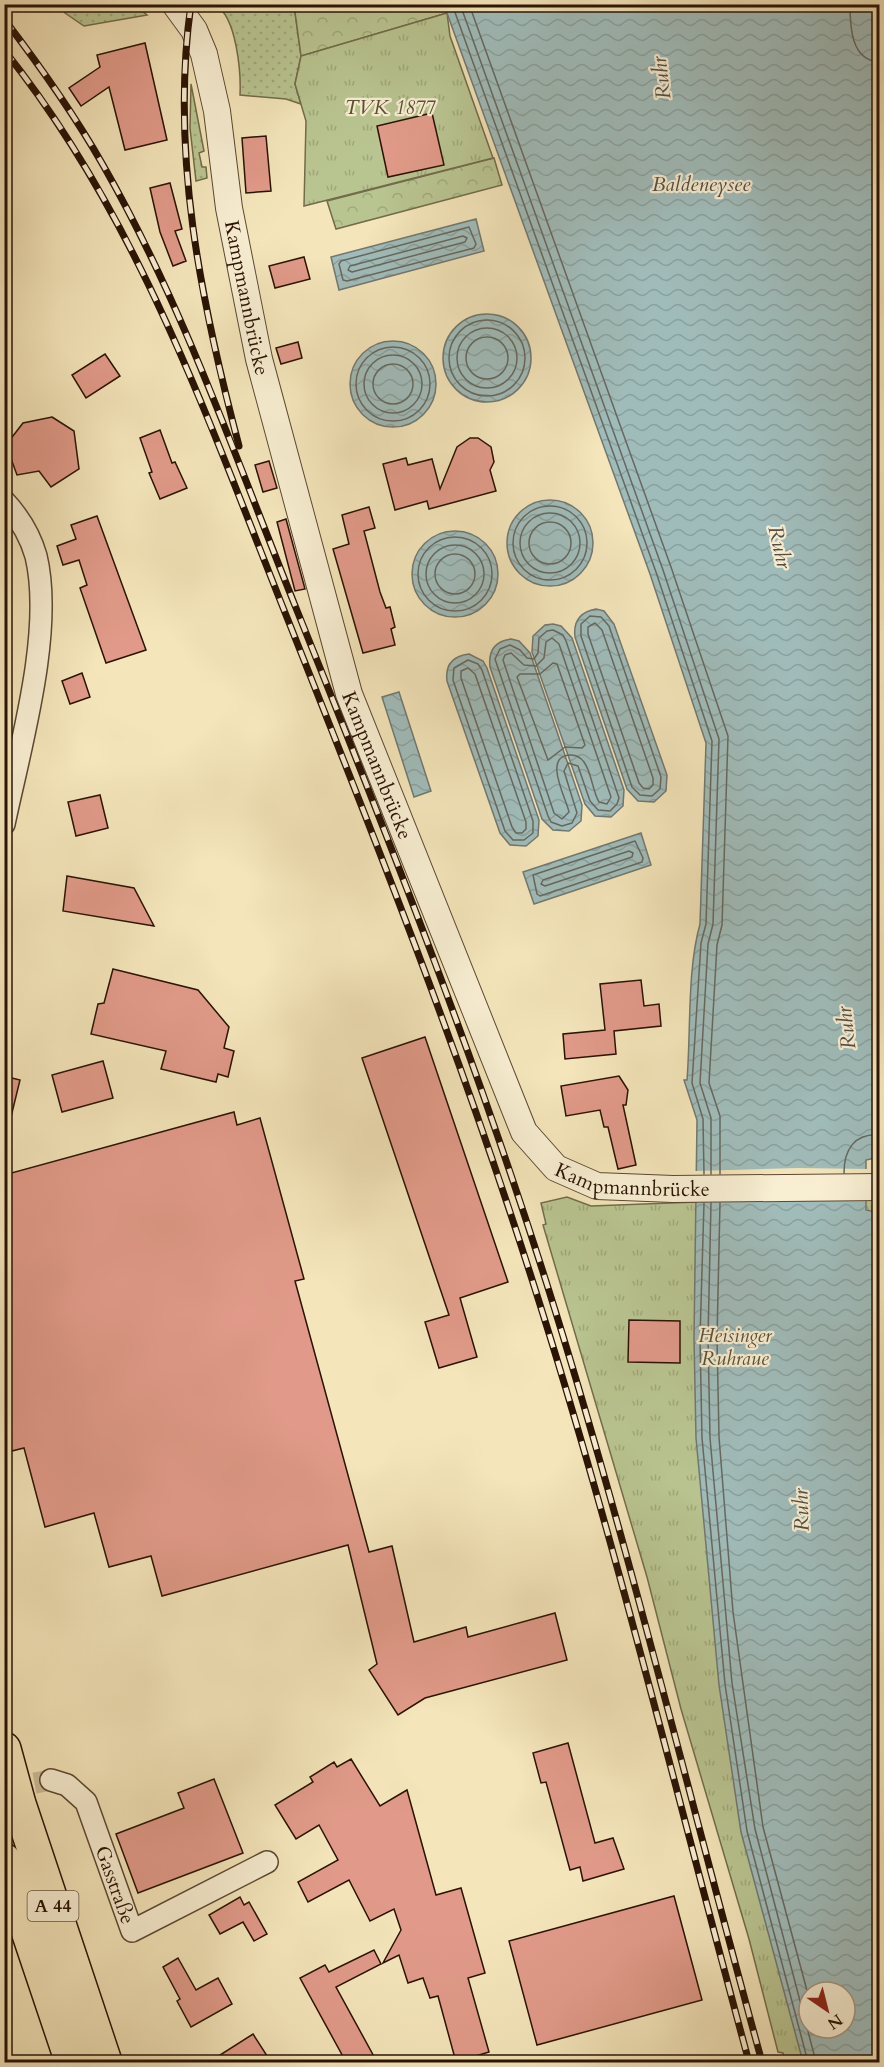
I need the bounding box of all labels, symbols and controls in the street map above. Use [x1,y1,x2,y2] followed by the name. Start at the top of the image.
[644,54,679,101] water label: Ruhr
[345,94,436,121] park label: TVK 1877
[652,170,751,199] water label: Baldeneysee
[218,218,276,378] street label: Kampmannbrücke
[761,523,799,573] water label: Ruhr
[335,687,419,844] street label: Kampmannbrücke
[829,1004,864,1051] water label: Ruhr
[551,1156,710,1203] street label: Kampmannbrücke
[698,1322,773,1372] park label: Heisinger Ruhraue
[786,1487,817,1532] water label: Ruhr
[89,1842,141,1928] street label: Gasstraße
[28,1891,78,1921] road number: A 44
[797,1980,857,2040] north arrow
[823,2008,847,2035] text: N

